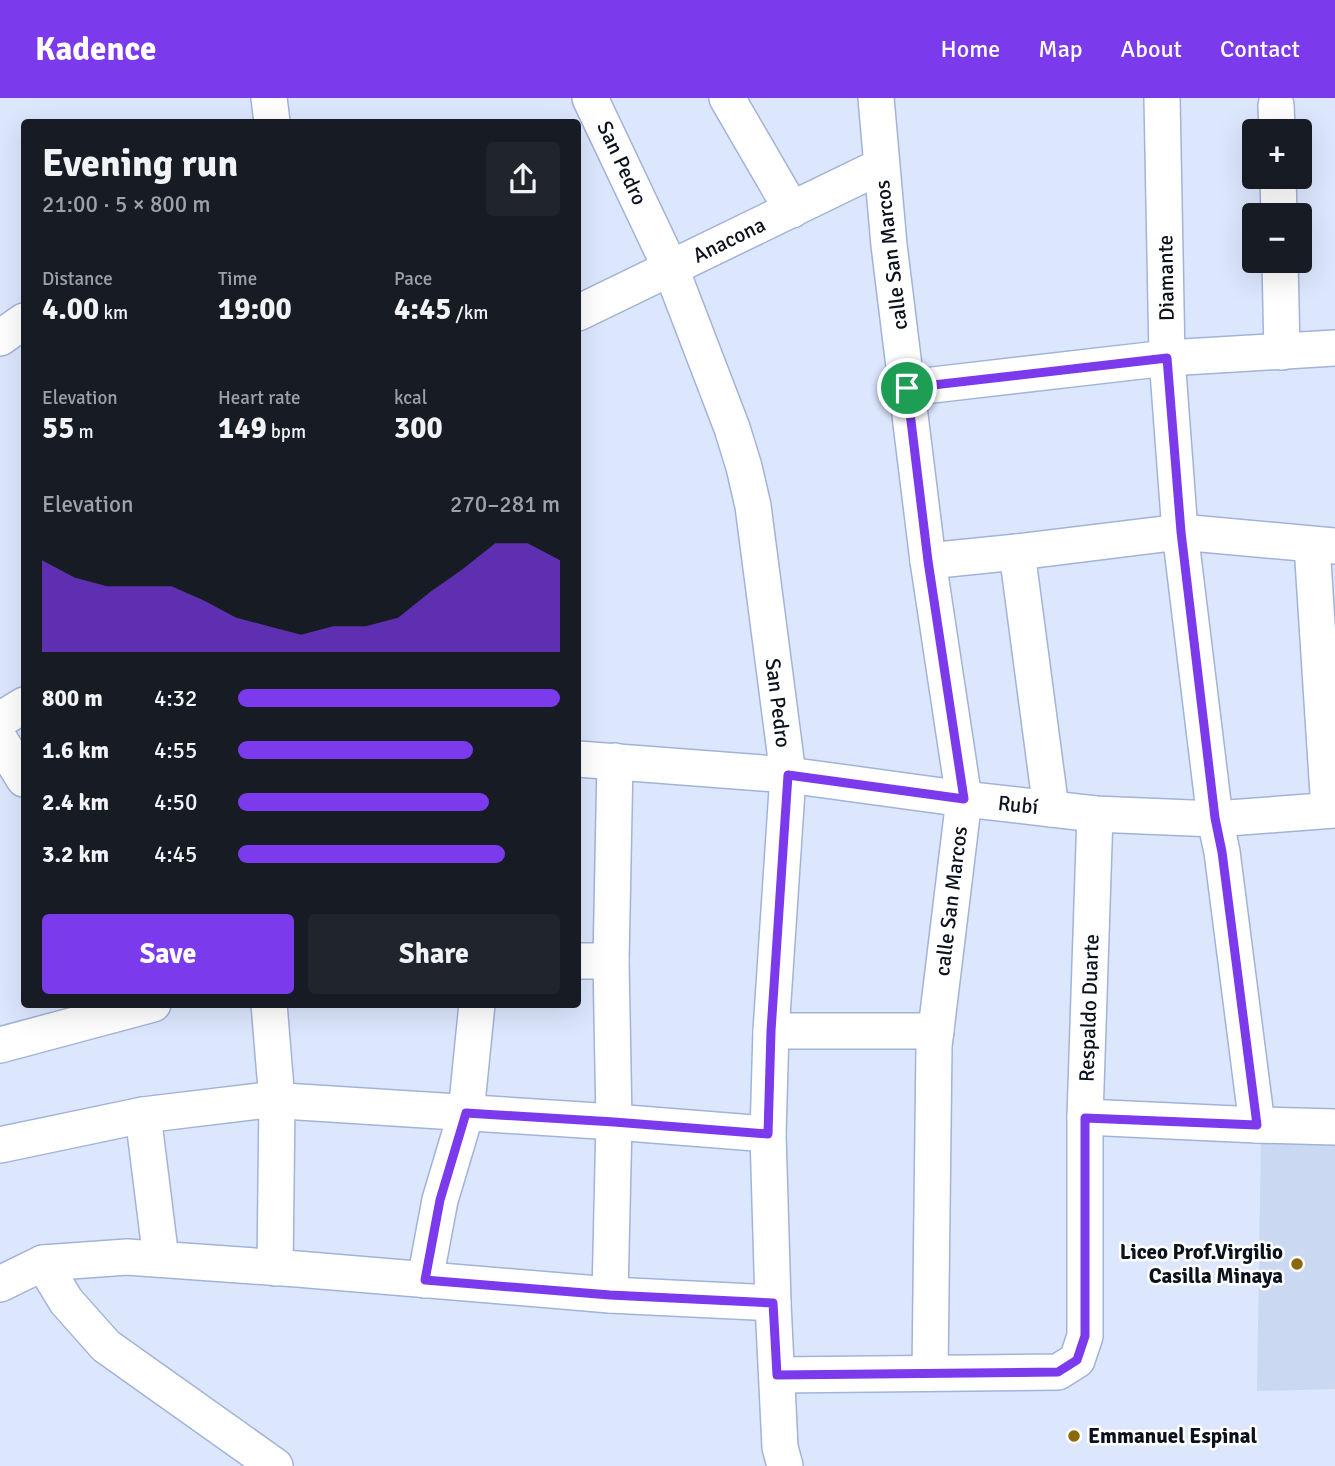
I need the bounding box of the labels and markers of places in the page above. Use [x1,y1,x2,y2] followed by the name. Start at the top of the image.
[877,358,937,418] pin
[1120,1239,1283,1289] place label: Liceo Prof.Virgilio Casilla Minaya
[1289,1256,1305,1272] marker: Liceo Prof.Virgilio Casilla Minaya
[1088,1423,1257,1449] place label: Emmanuel Espinal
[1066,1428,1082,1444] marker: Emmanuel Espinal

